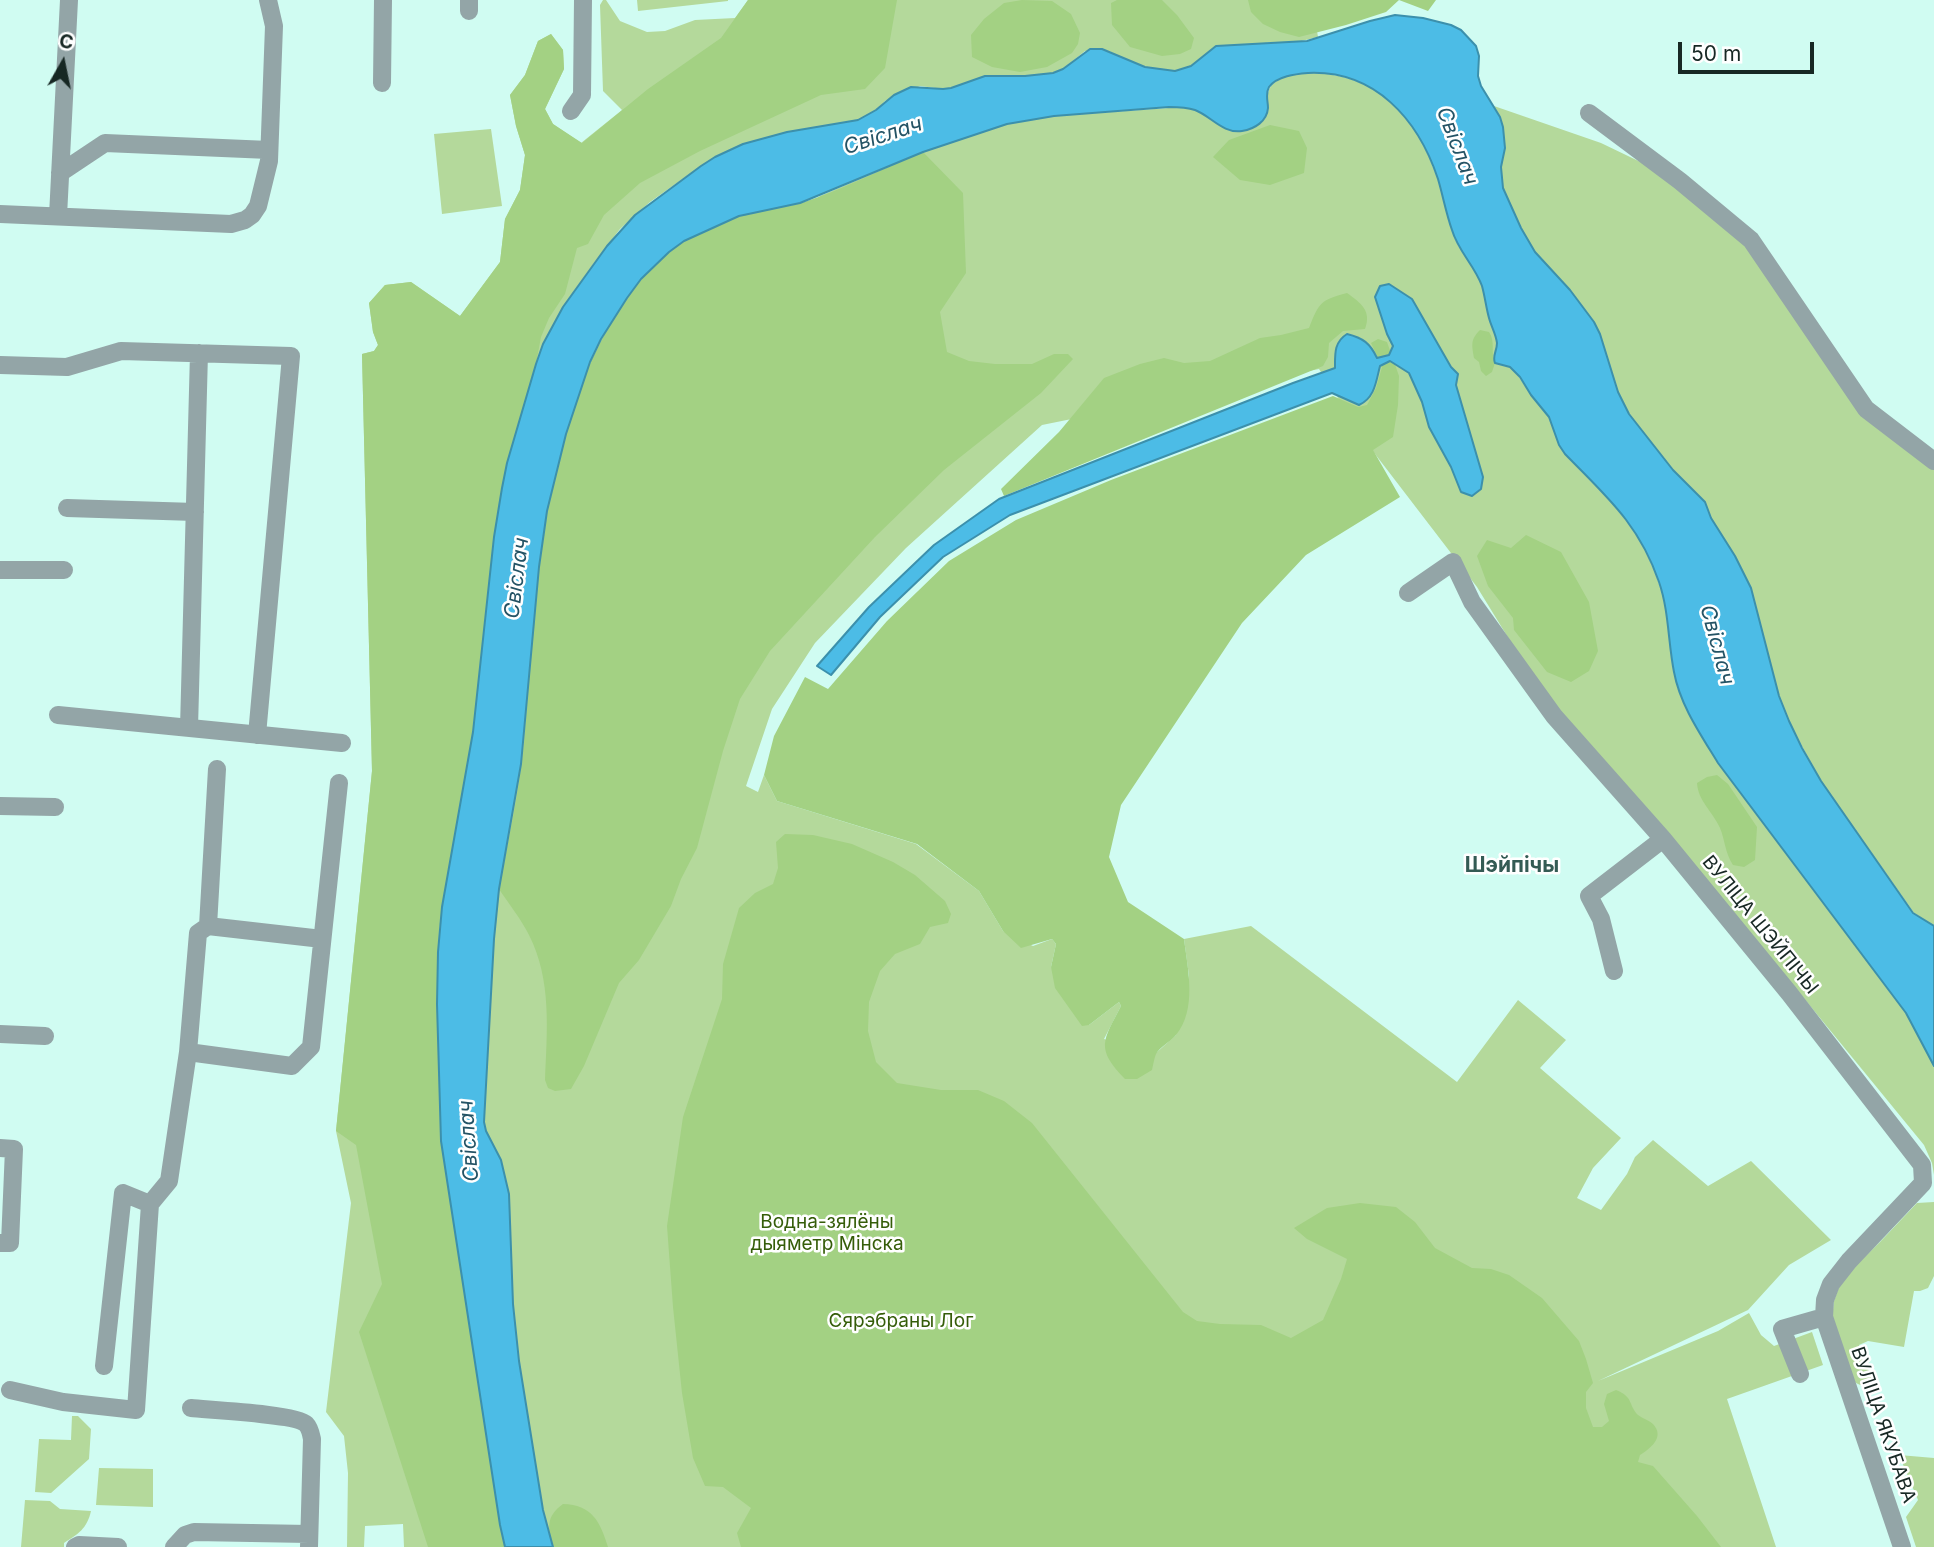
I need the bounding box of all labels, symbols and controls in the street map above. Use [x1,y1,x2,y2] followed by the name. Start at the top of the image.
[28,28,98,98] north arrow
[1682,28,1818,72] scale bar
[58,29,75,54] text: С
[1691,41,1741,66] text: 50 m
[1431,103,1483,189] water label: Свіслач
[840,111,926,161] water label: Свіслач
[500,536,534,620] water label: Свіслач
[1694,602,1740,688] water label: Свіслач
[1697,851,1823,999] street label: ВУЛІЦА ШЭЙПІЧЫ
[1465,853,1559,879] district label: Шэйпічы
[454,1100,484,1182] water label: Свіслач
[750,1211,904,1255] park label: Водна-зялёны дыяметр Мінска
[829,1310,973,1332] park label: Сярэбраны Лог
[1846,1344,1920,1506] street label: ВУЛІЦА ЯКУБАВА

